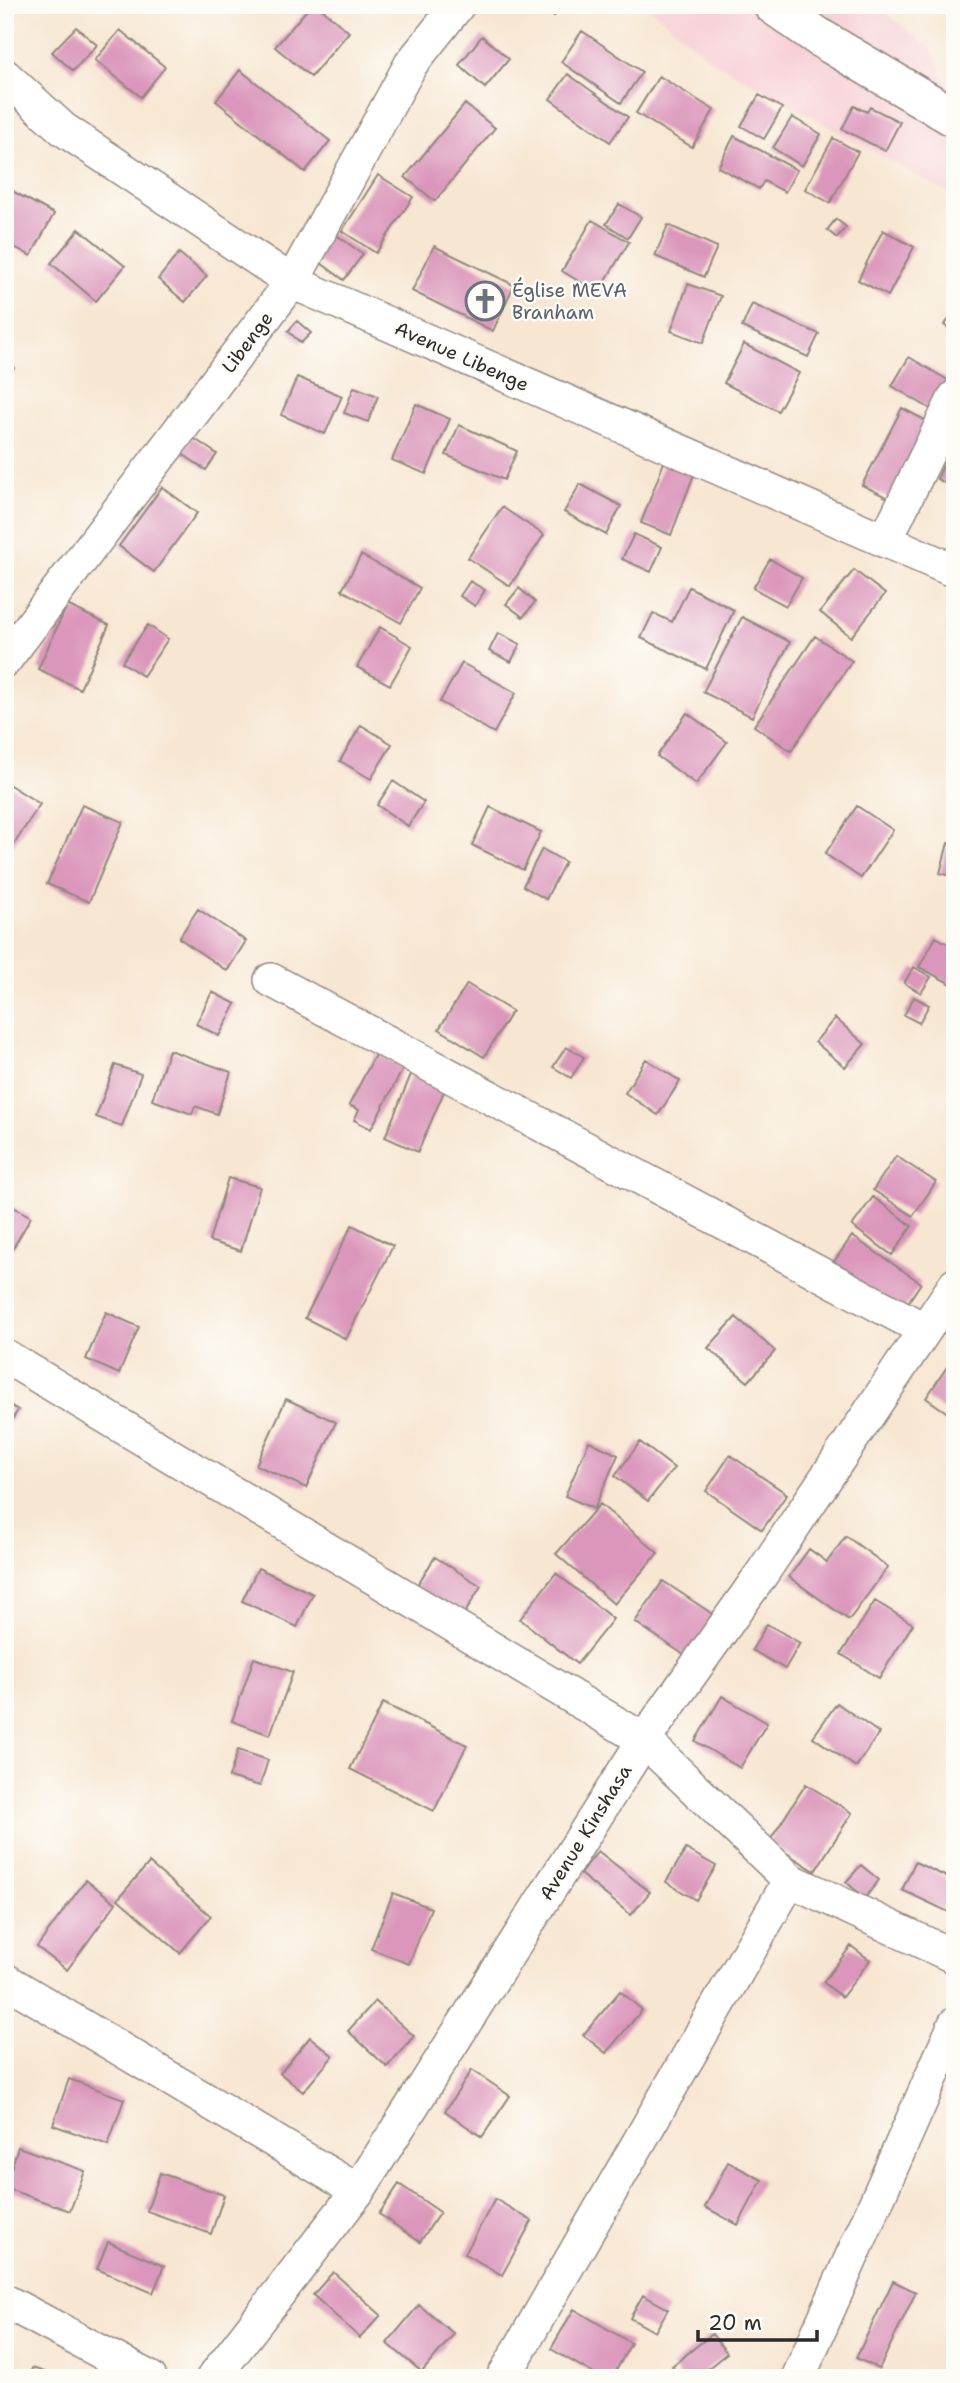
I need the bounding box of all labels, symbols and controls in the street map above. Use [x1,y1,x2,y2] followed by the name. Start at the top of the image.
[512,277,627,325] place label: Église MEVA Branham
[464,280,506,322] church icon: Église MEVA Branham
[216,307,279,378] street label: Libenge
[391,316,533,397] street label: Avenue Libenge
[534,1760,637,1905] street label: Avenue Kinshasa
[698,2299,816,2343] scale bar
[708,2309,762,2337] text: 20 m

